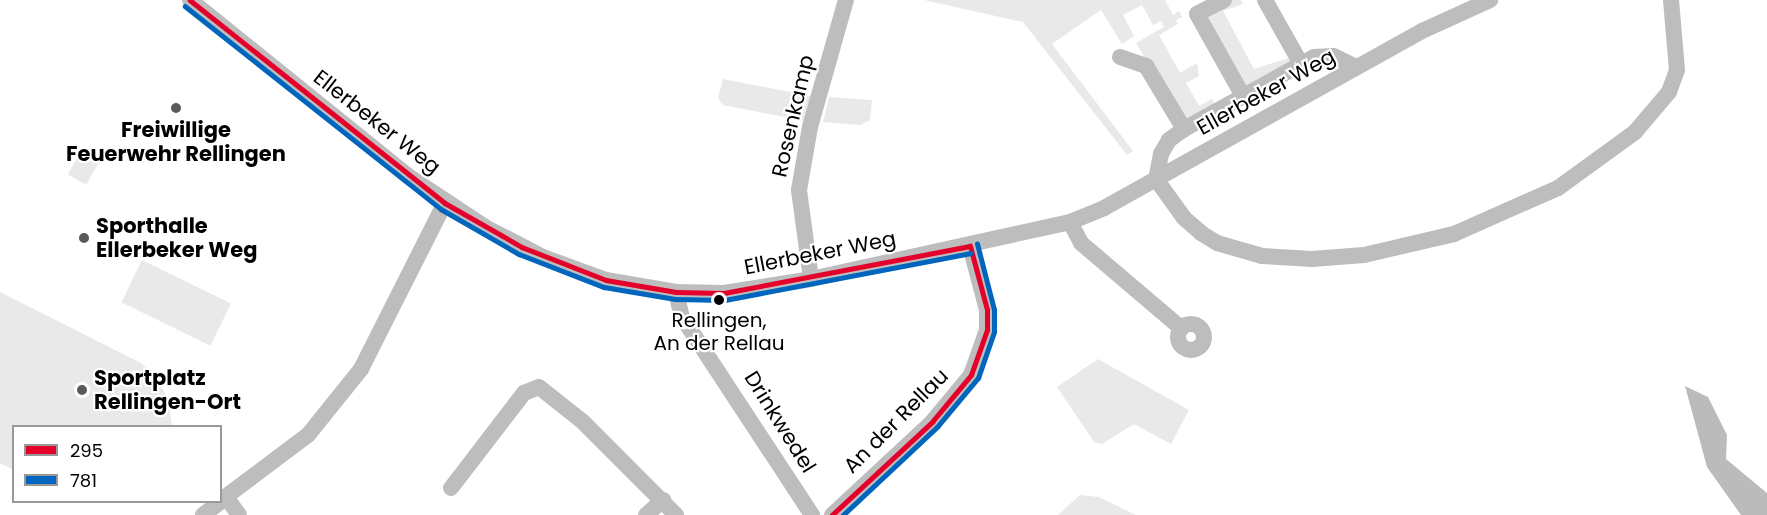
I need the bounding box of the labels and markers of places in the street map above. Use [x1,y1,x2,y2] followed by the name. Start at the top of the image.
[169,101,183,115] marker: Freiwillige Feuerwehr Rellingen
[66,117,286,167] place label: Freiwillige Feuerwehr Rellingen
[96,213,258,263] place label: Sporthalle Ellerbeker Weg
[77,231,91,245] marker: Sporthalle Ellerbeker Weg
[713,294,725,306] marker: Rellingen, An der Rellau
[653,309,785,356] place label: Rellingen, An der Rellau
[94,365,241,415] place label: Sportplatz Rellingen-Ort
[75,383,89,397] marker: Sportplatz Rellingen-Ort

